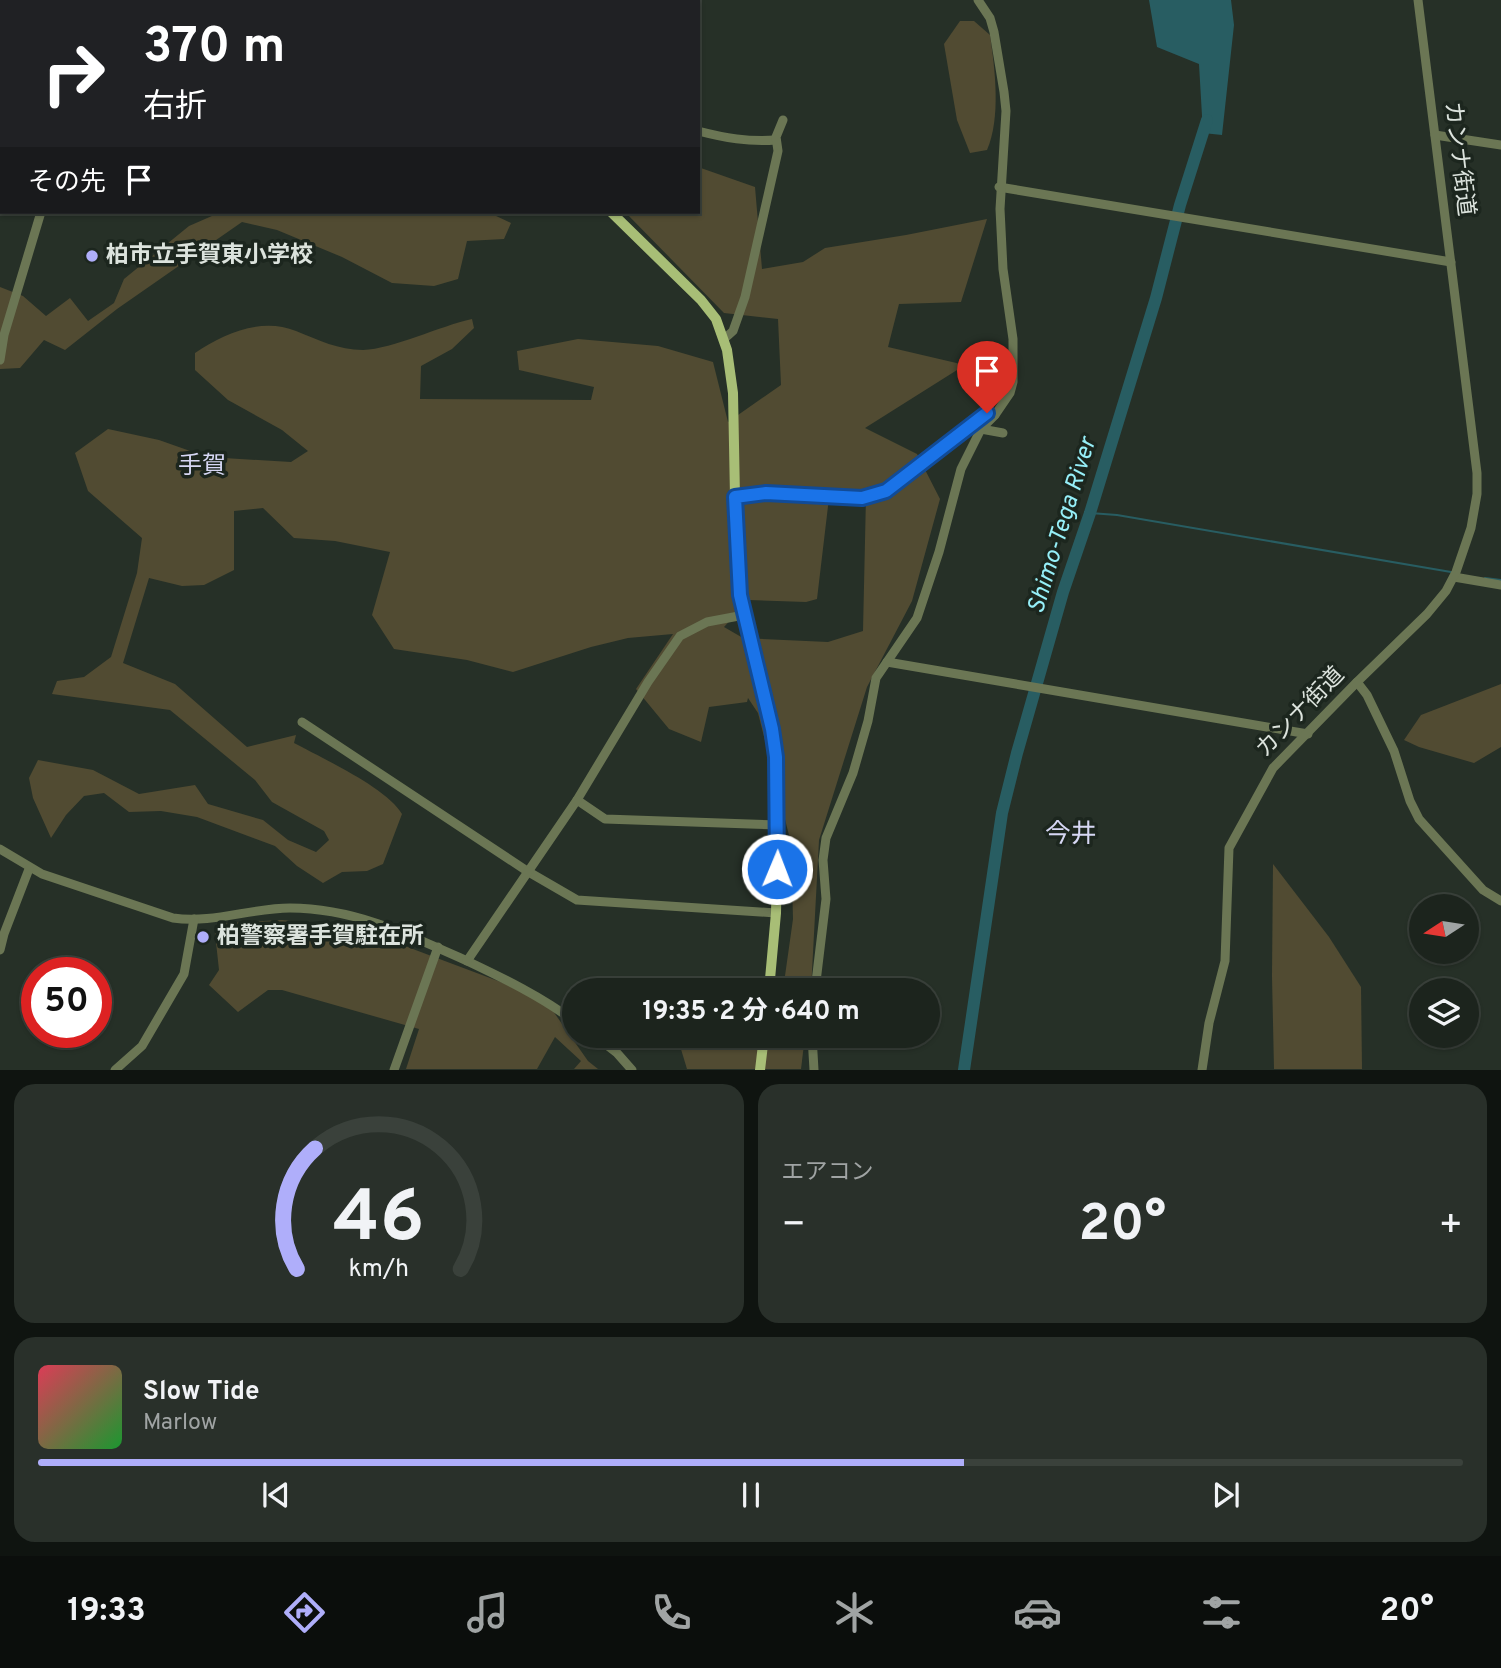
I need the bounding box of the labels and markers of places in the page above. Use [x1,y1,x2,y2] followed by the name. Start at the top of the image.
[106,242,313,271] place label: 柏市立手賀東小学校
[84,248,100,264] marker: 柏市立手賀東小学校
[957,341,1017,413] pin
[217,923,424,952] place label: 柏警察署手賀駐在所
[195,929,211,945] marker: 柏警察署手賀駐在所

